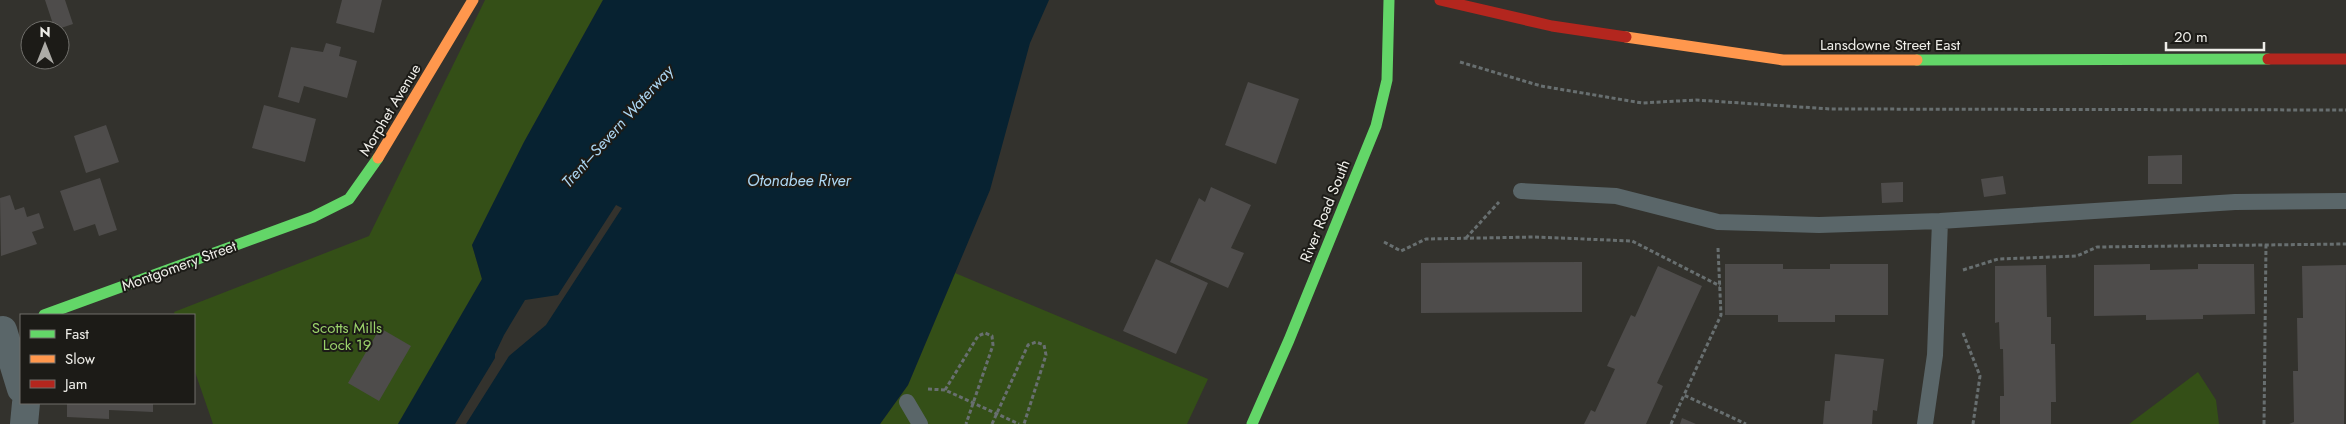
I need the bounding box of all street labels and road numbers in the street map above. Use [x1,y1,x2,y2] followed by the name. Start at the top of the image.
[1820,34,1960,56] street label: Lansdowne Street East
[354,59,426,160] street label: Morphet Avenue
[1294,156,1356,266] street label: River Road South
[119,235,240,297] street label: Montgomery Street

